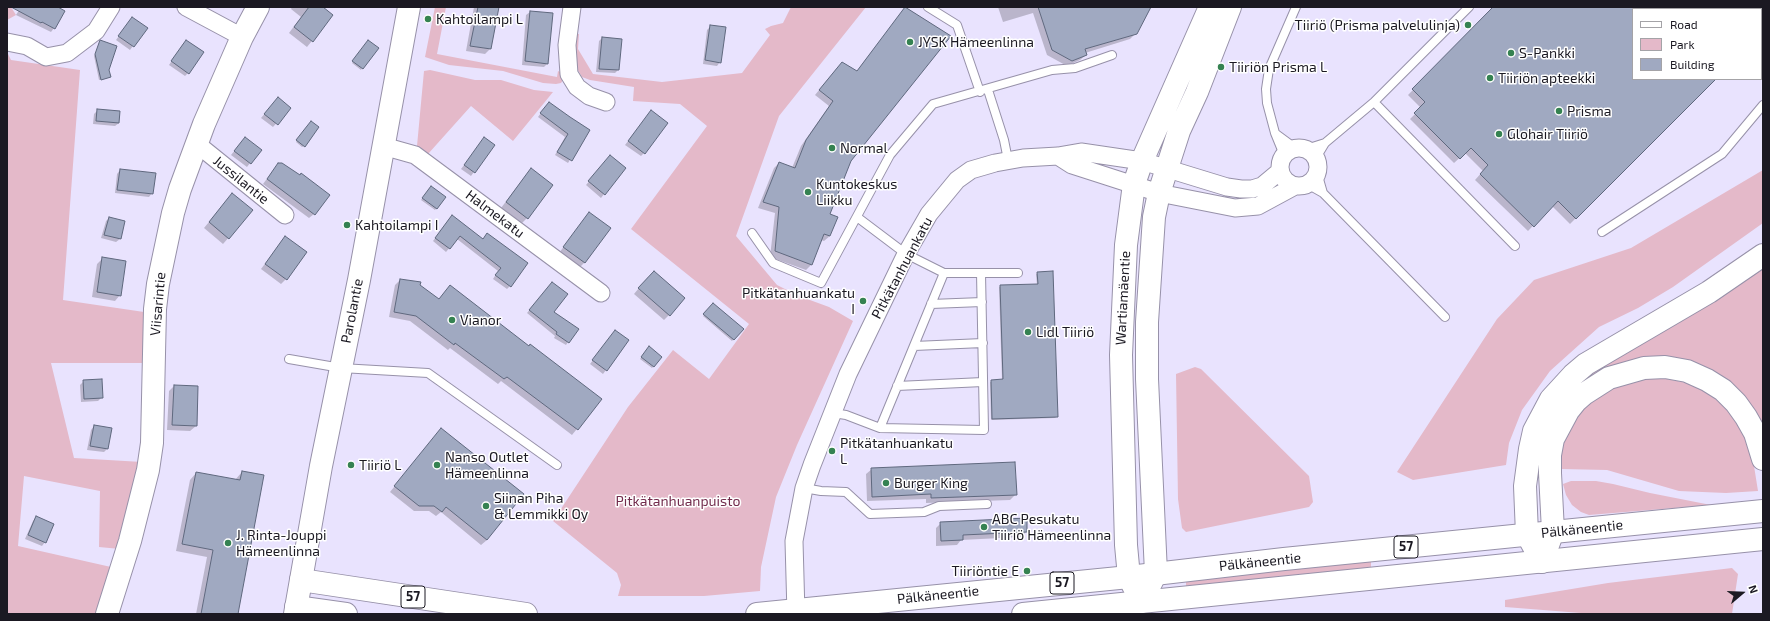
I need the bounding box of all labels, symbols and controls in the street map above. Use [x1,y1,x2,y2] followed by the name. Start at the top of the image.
[1632,8,1762,80] legend
[436,11,523,27] place label: Kahtoilampi L
[423,14,433,24] marker: Kahtoilampi L
[1295,17,1460,33] place label: Tiiriö (Prisma palvelulinja)
[1670,17,1698,31] text: Road
[1463,20,1473,30] marker: Tiiriö (Prisma palvelulinja)
[918,34,1034,50] place label: JYSK Hämeenlinna
[905,37,915,47] marker: JYSK Hämeenlinna
[1670,37,1695,51] text: Park
[1519,45,1575,61] place label: S-Pankki
[1506,48,1516,58] marker: S-Pankki
[1670,57,1714,71] text: Building
[1229,59,1327,75] place label: Tiiriön Prisma L
[1216,62,1226,72] marker: Tiiriön Prisma L
[1498,70,1595,86] place label: Tiiriön apteekki
[1485,73,1495,83] marker: Tiiriön apteekki
[1567,103,1611,119] place label: Prisma
[1554,106,1564,116] marker: Prisma
[1507,126,1588,142] place label: Glohair Tiiriö
[1494,129,1504,139] marker: Glohair Tiiriö
[840,140,888,156] place label: Normal
[827,143,837,153] marker: Normal
[210,152,272,208] street label: Jussilantie
[816,176,897,208] place label: Kuntokeskus Liikku
[462,186,528,242] street label: Halmekatu
[803,187,813,197] marker: Kuntokeskus Liikku
[868,214,936,322] street label: Pitkätanhuankatu
[355,217,438,233] place label: Kahtoilampi I
[342,220,352,230] marker: Kahtoilampi I
[1112,250,1134,346] street label: Wartiamäentie
[147,271,169,337] street label: Viisarintie
[337,277,367,345] street label: Parolantie
[742,285,855,318] place label: Pitkätanhuankatu I
[858,296,868,306] marker: Pitkätanhuankatu I
[460,312,501,328] place label: Vianor
[447,315,457,325] marker: Vianor
[1036,324,1094,340] place label: Lidl Tiiriö
[1023,327,1033,337] marker: Lidl Tiiriö
[840,435,953,468] place label: Pitkätanhuankatu L
[827,446,837,456] marker: Pitkätanhuankatu L
[445,449,529,482] place label: Nanso Outlet Hämeenlinna
[359,457,401,473] place label: Tiiriö L
[346,460,356,470] marker: Tiiriö L
[432,460,442,470] marker: Nanso Outlet Hämeenlinna
[894,475,968,491] place label: Burger King
[881,478,891,488] marker: Burger King
[494,490,588,522] place label: Siinan Piha & Lemmikki Oy
[616,493,740,509] park label: Pitkätanhuanpuisto
[481,501,491,511] marker: Siinan Piha & Lemmikki Oy
[992,511,1111,544] place label: ABC Pesukatu Tiiriö Hämeenlinna
[1540,516,1624,542] street label: Pälkäneentie
[979,522,989,532] marker: ABC Pesukatu Tiiriö Hämeenlinna
[236,527,327,560] place label: J. Rinta-Jouppi Hämeenlinna
[1394,536,1418,558] road number: 57
[223,538,233,548] marker: J. Rinta-Jouppi Hämeenlinna
[1218,549,1302,575] street label: Pälkäneentie
[951,563,1019,579] place label: Tiiriöntie E
[1022,566,1032,576] marker: Tiiriöntie E
[1050,572,1074,594] road number: 57
[1722,573,1762,613] north arrow
[896,582,980,608] street label: Pälkäneentie
[1746,583,1761,595] text: N
[401,586,425,608] road number: 57

